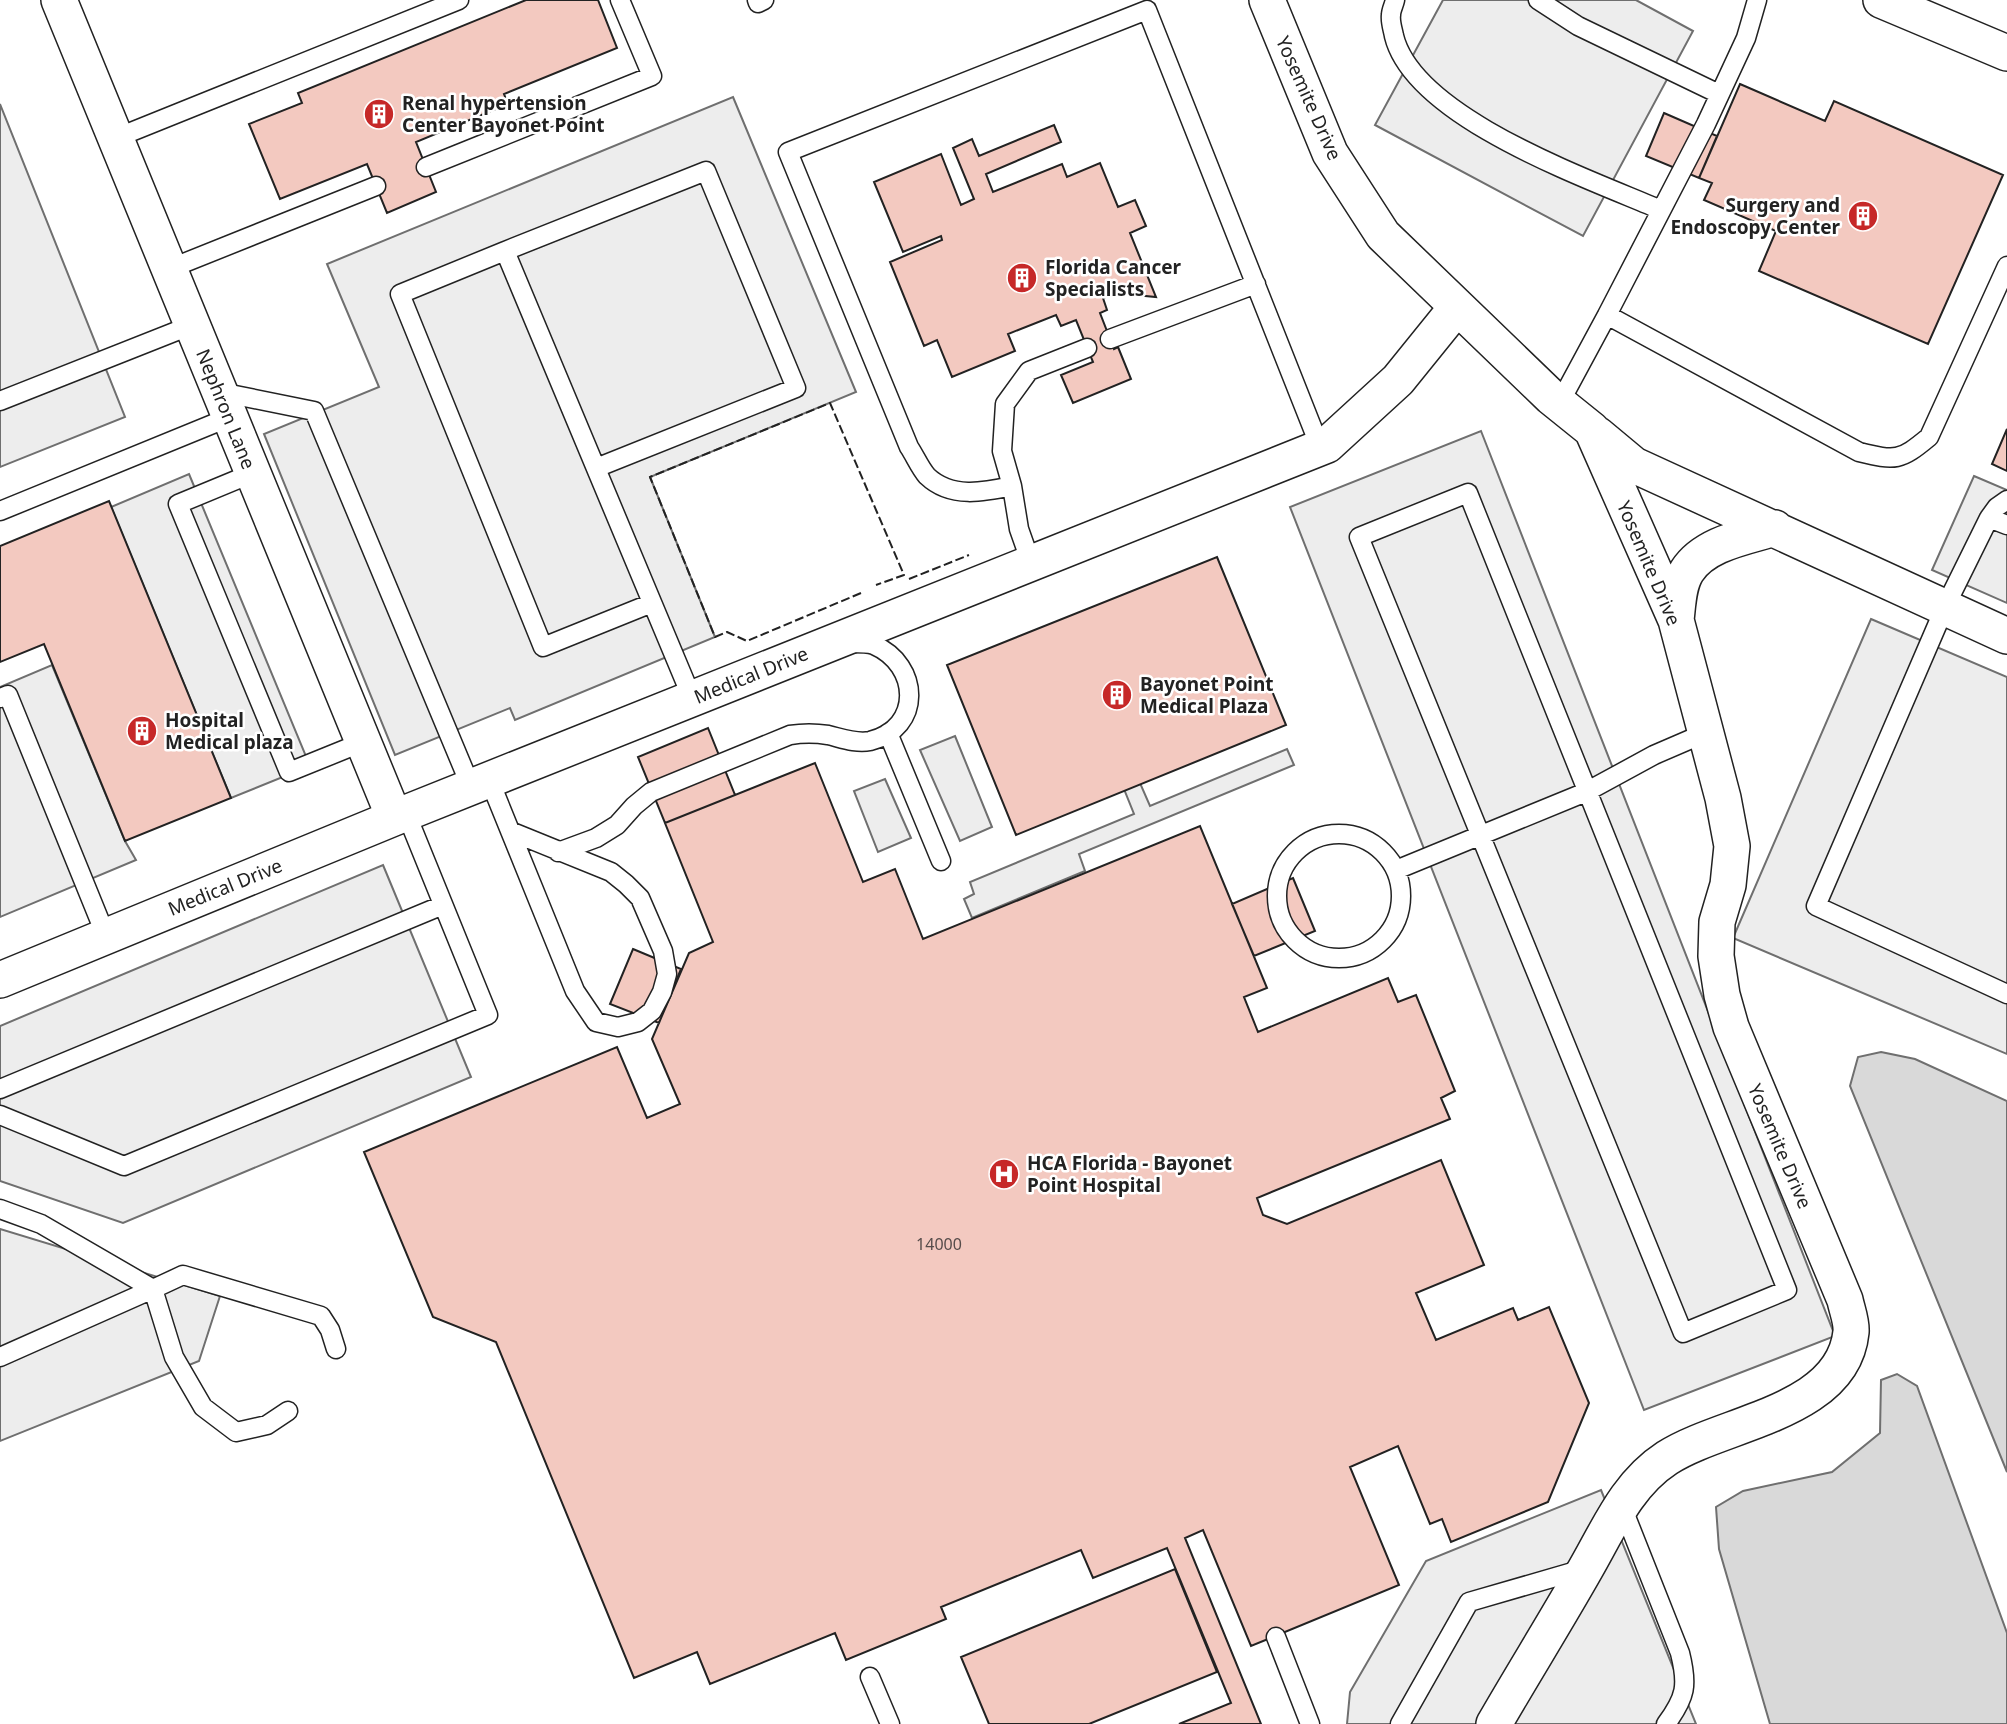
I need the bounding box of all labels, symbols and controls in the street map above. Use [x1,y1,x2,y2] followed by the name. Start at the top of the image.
[1270,32,1348,164] street label: Yosemite Drive
[402,90,604,138] place label: Renal hypertension Center Bayonet Point
[362,97,396,131] building icon: Renal hypertension Center Bayonet Point
[1671,192,1841,240] place label: Surgery and Endoscopy Center
[1846,199,1880,233] building icon: Surgery and Endoscopy Center
[1045,254,1182,302] place label: Florida Cancer Specialists
[1005,261,1039,295] building icon: Florida Cancer Specialists
[190,345,262,473] street label: Nephron Lane
[1611,497,1687,629] street label: Yosemite Drive
[690,640,812,710] street label: Medical Drive
[1140,671,1274,719] place label: Bayonet Point Medical Plaza
[1100,678,1134,712] building icon: Bayonet Point Medical Plaza
[165,707,294,755] place label: Hospital Medical plaza
[125,714,159,748] building icon: Hospital Medical plaza
[164,852,286,922] street label: Medical Drive
[1742,1080,1818,1212] street label: Yosemite Drive
[1027,1150,1232,1198] place label: HCA Florida - Bayonet Point Hospital
[987,1157,1021,1191] hospital icon: HCA Florida - Bayonet Point Hospital
[916,1233,962,1255] house number: 14000

